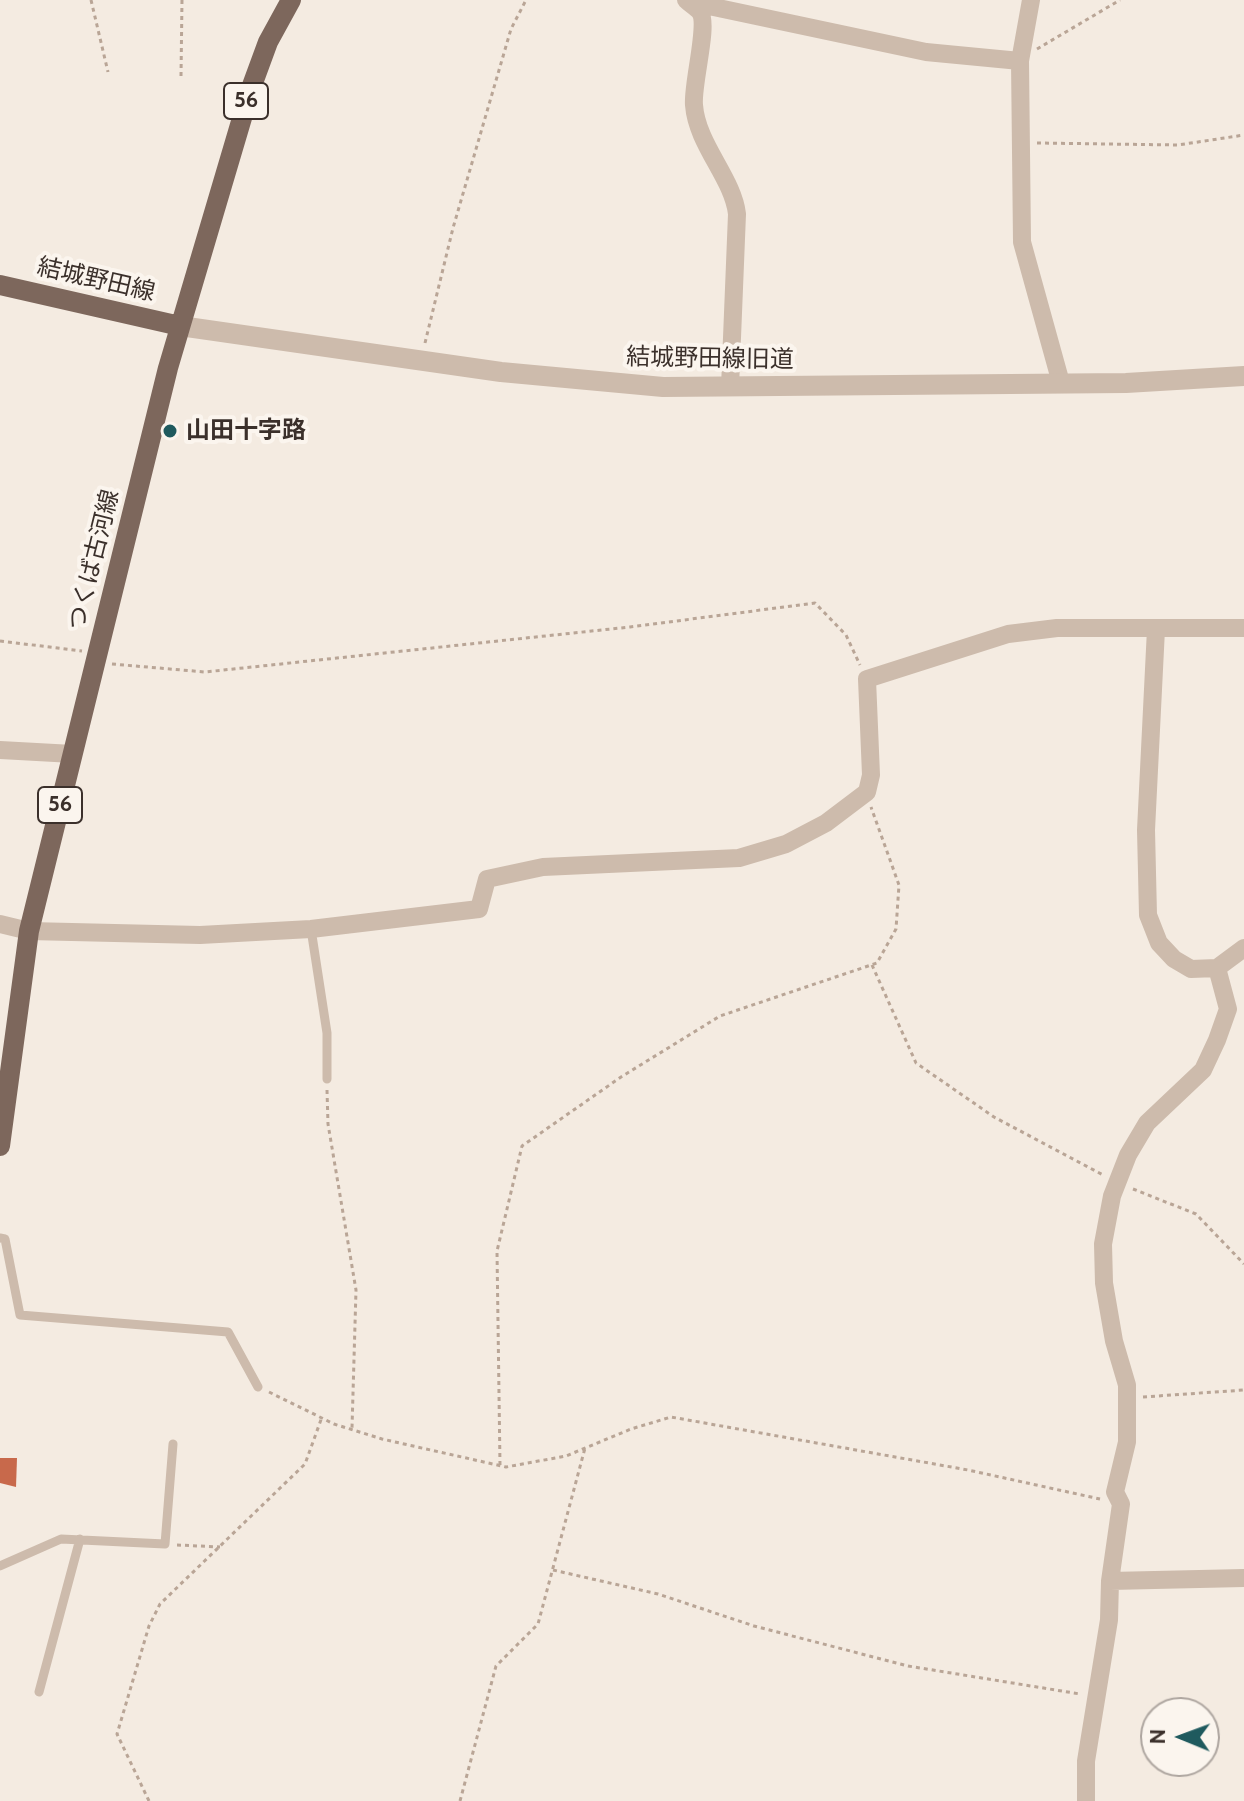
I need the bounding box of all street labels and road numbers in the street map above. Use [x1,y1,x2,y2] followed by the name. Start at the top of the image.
[224,83,268,119] road number: 56
[34,252,158,308] street label: 結城野田線
[626,343,794,375] street label: 結城野田線旧道
[63,487,125,633] street label: つくば古河線
[38,787,82,823] road number: 56

